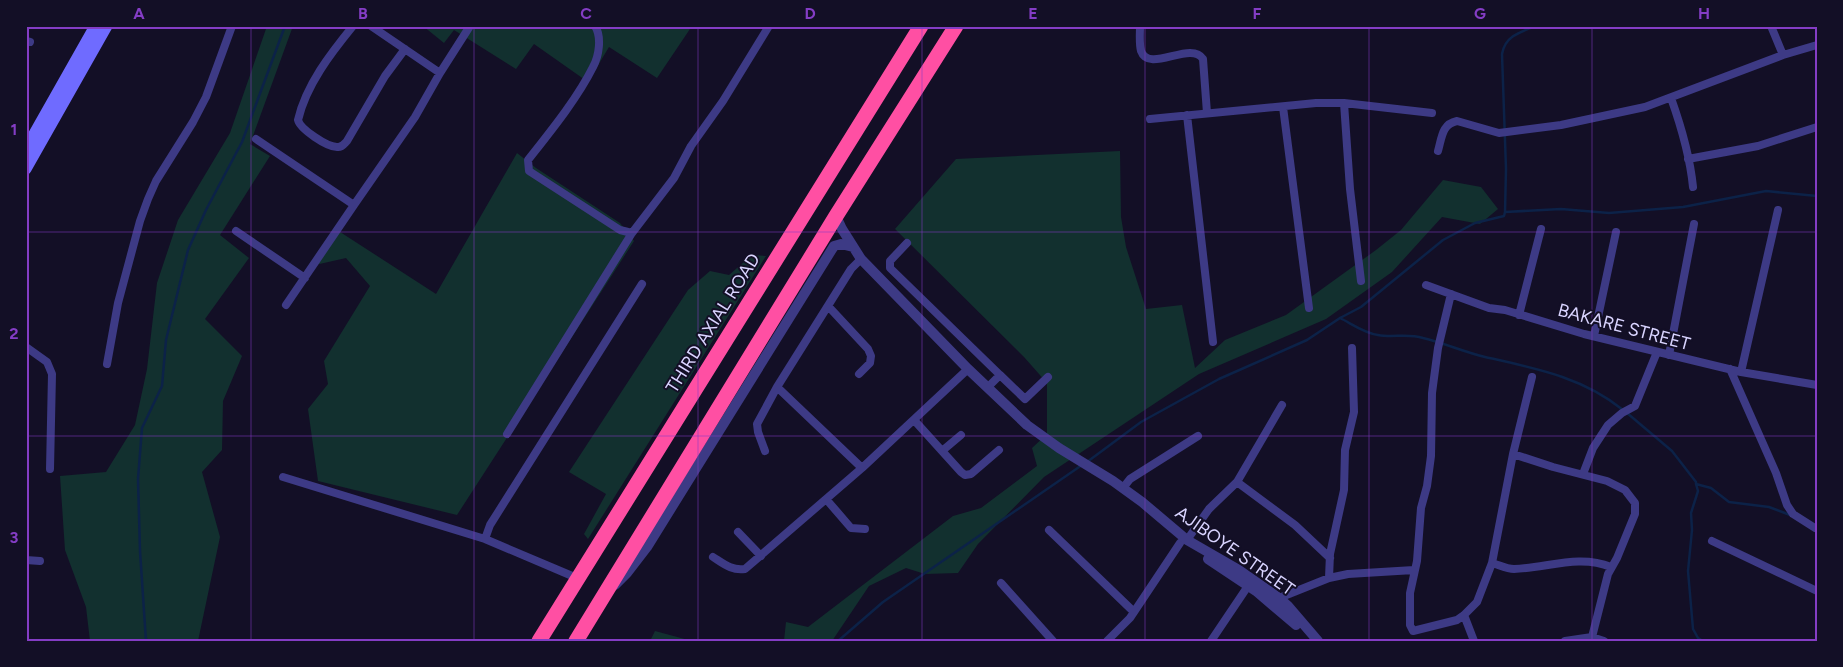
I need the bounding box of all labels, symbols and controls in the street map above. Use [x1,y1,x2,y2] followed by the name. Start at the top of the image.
[133,4,145,23] text: A
[358,4,368,23] text: B
[580,4,592,23] text: C
[804,4,816,23] text: D
[1028,4,1038,23] text: E
[1253,4,1262,23] text: F
[1474,4,1486,23] text: G
[1698,4,1710,23] text: H
[11,120,17,139] text: 1
[661,249,765,397] street label: THIRD AXIAL ROAD
[1555,299,1693,355] street label: BAKARE STREET
[9,324,19,343] text: 2
[1171,502,1299,600] street label: AJIBOYE STREET
[10,528,19,547] text: 3

